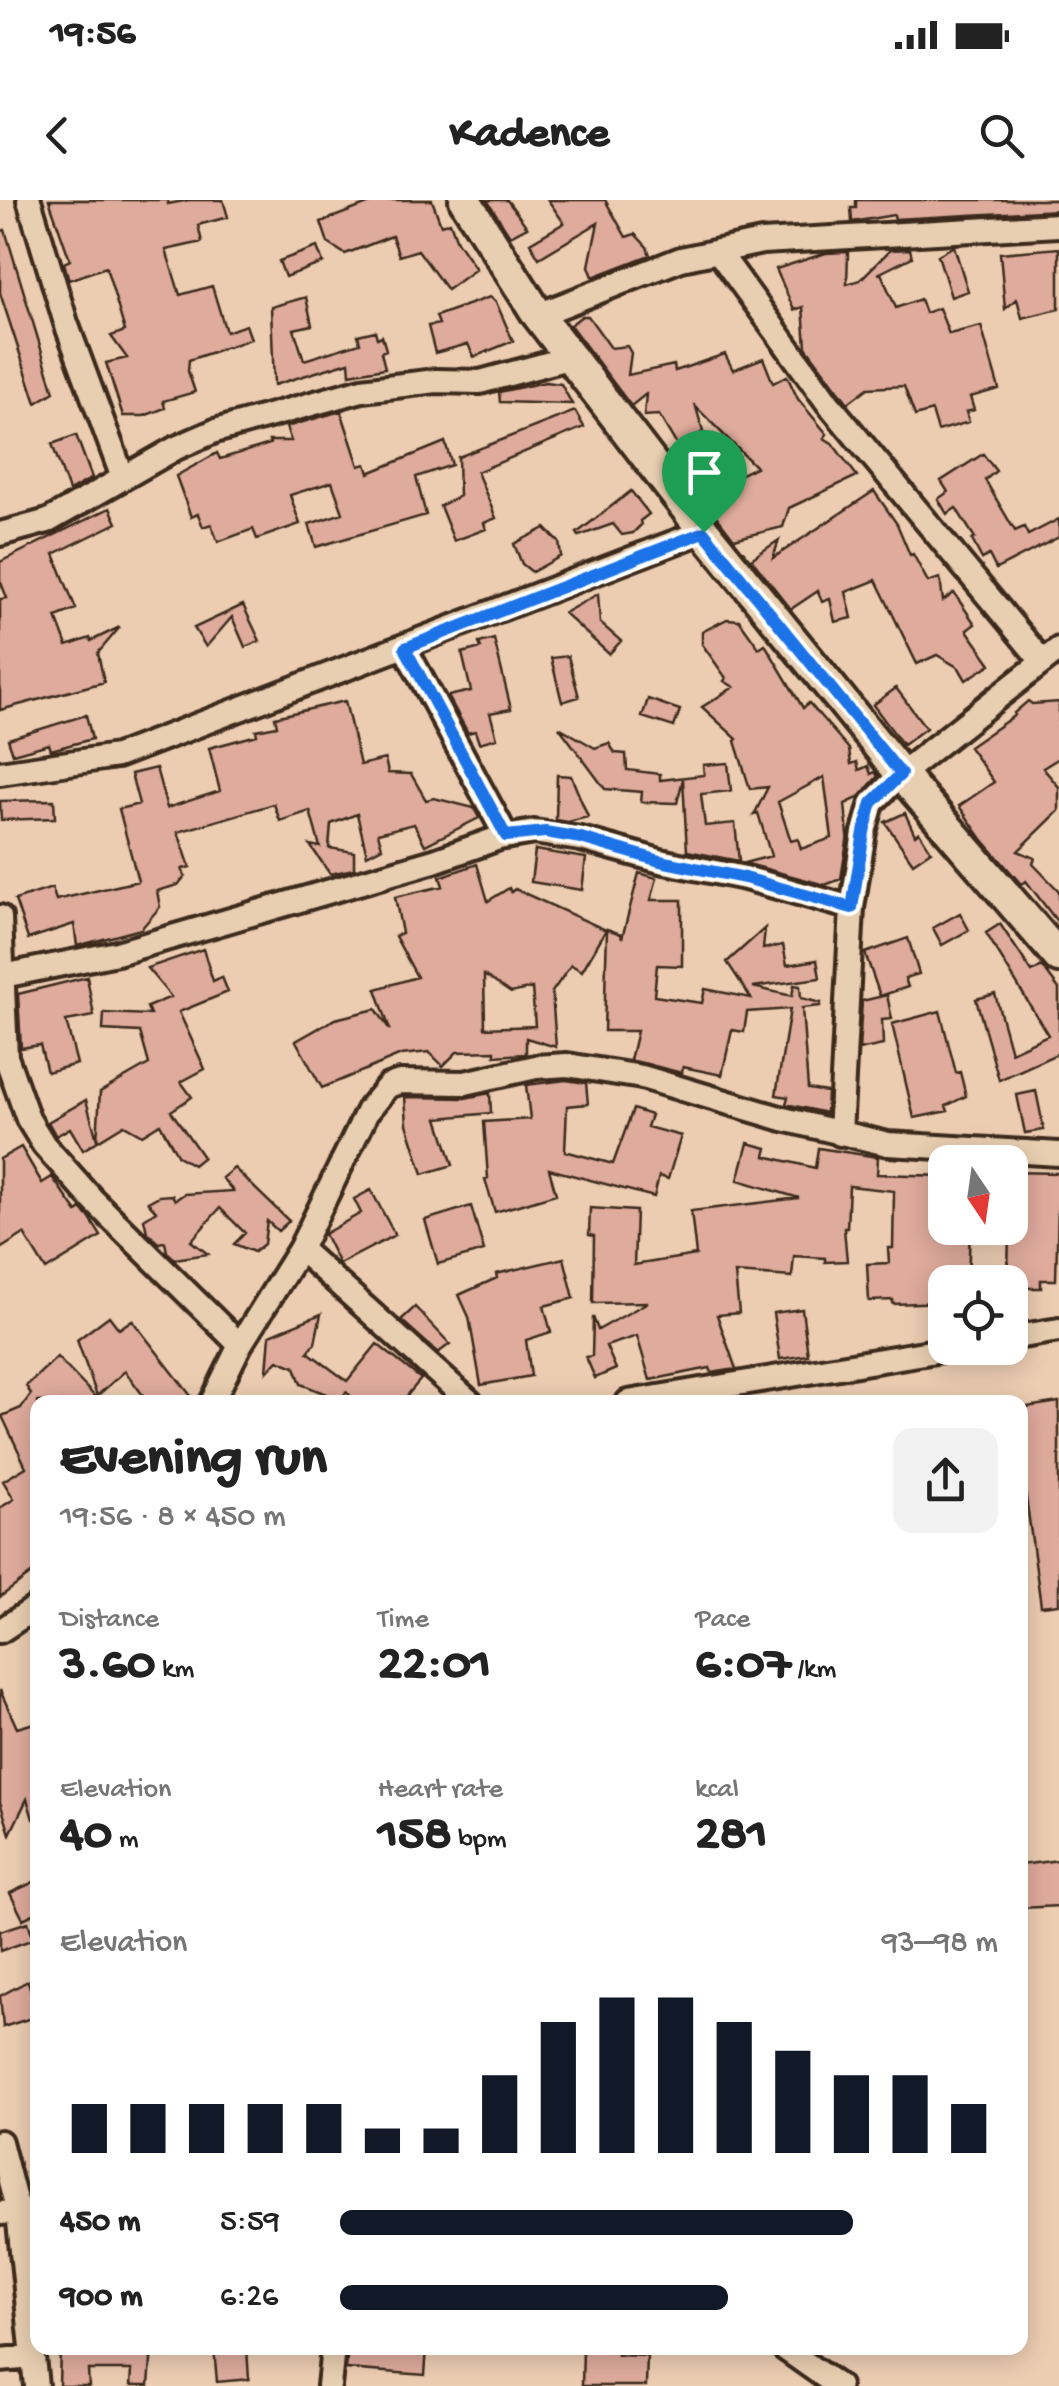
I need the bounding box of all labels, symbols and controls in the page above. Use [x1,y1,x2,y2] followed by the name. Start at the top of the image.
[50,13,136,57] text: 19:56
[30,108,85,163] icon: back
[974,108,1029,163] icon: search
[450,109,609,162] text: Kadence
[662,430,747,533] pin
[677,445,732,500] icon: arrive
[928,1145,1028,1245] north arrow
[928,1145,1028,1365] map controls
[928,1265,1028,1365] button: locate
[893,1428,998,1533] button: share
[60,1429,327,1493] text: Evening run
[60,1499,286,1537] text: 19:56 · 8 × 450 m
[60,1604,159,1637] text: Distance
[378,1604,429,1637] text: Time
[695,1604,750,1637] text: Pace
[60,1637,155,1696] text: 3.60
[378,1637,491,1696] text: 22:01
[695,1637,791,1696] text: 6:07
[155,1654,194,1687] text: km
[791,1654,836,1687] text: /km
[60,1774,171,1807] text: Elevation
[378,1774,503,1807] text: Heart rate
[695,1774,739,1807] text: kcal
[60,1807,112,1866] text: 40
[378,1807,452,1866] text: 158
[695,1807,767,1866] text: 281
[112,1824,139,1857] text: m
[452,1824,507,1857] text: bpm
[60,1925,187,1963] text: Elevation
[882,1925,998,1963] text: 93–98 m
[60,2204,140,2242] text: 450 m
[220,2204,280,2242] text: 5:59
[60,2279,143,2317] text: 900 m
[220,2279,278,2317] text: 6:26

